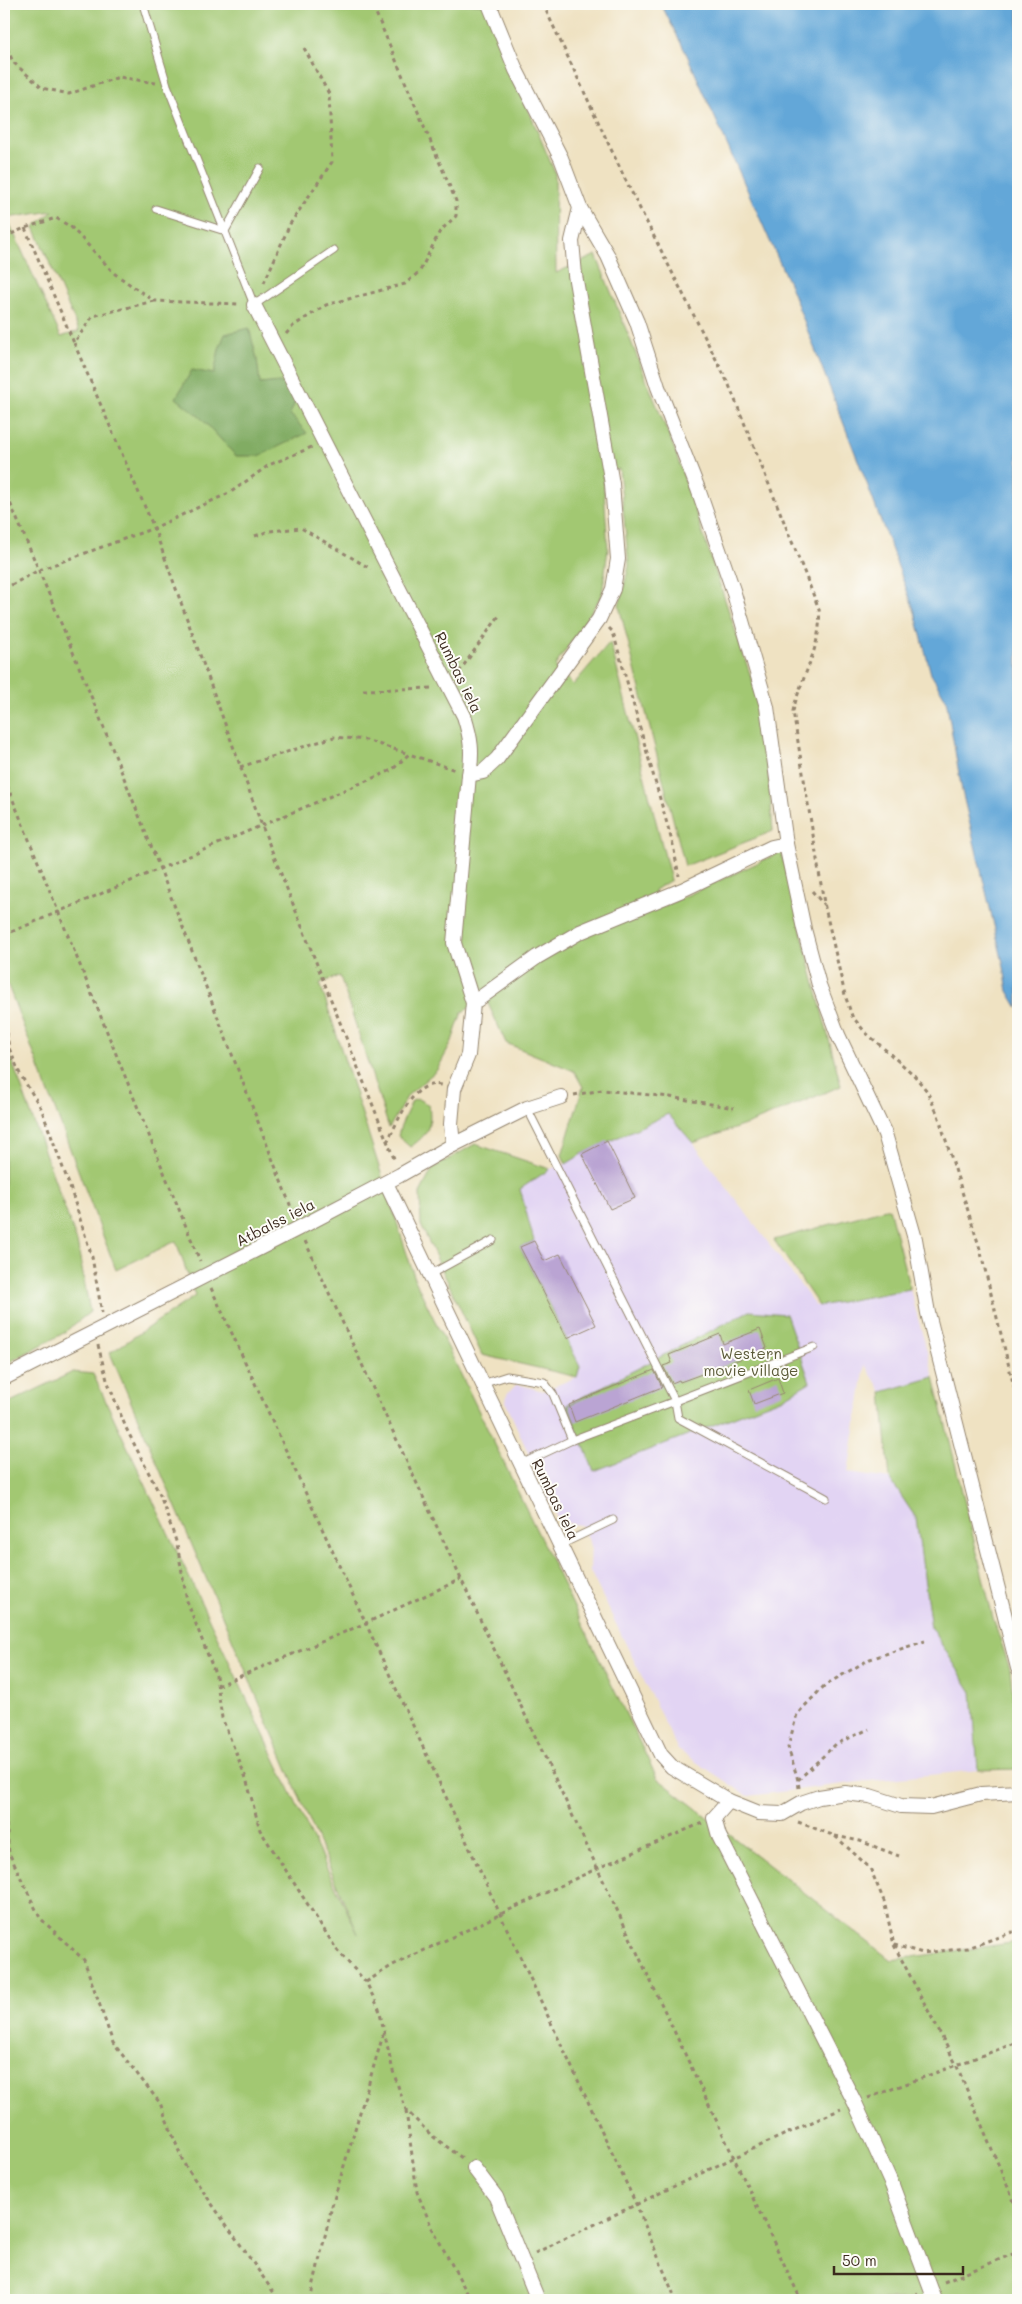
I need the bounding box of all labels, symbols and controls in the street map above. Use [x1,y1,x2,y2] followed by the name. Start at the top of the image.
[431,628,487,716] street label: Rumbas iela
[232,1194,318,1250] street label: Atbalss iela
[704,1343,798,1380] park label: Western movie village
[528,1455,584,1543] street label: Rumbas iela
[834,2244,963,2276] scale bar
[842,2250,877,2270] text: 50 m

